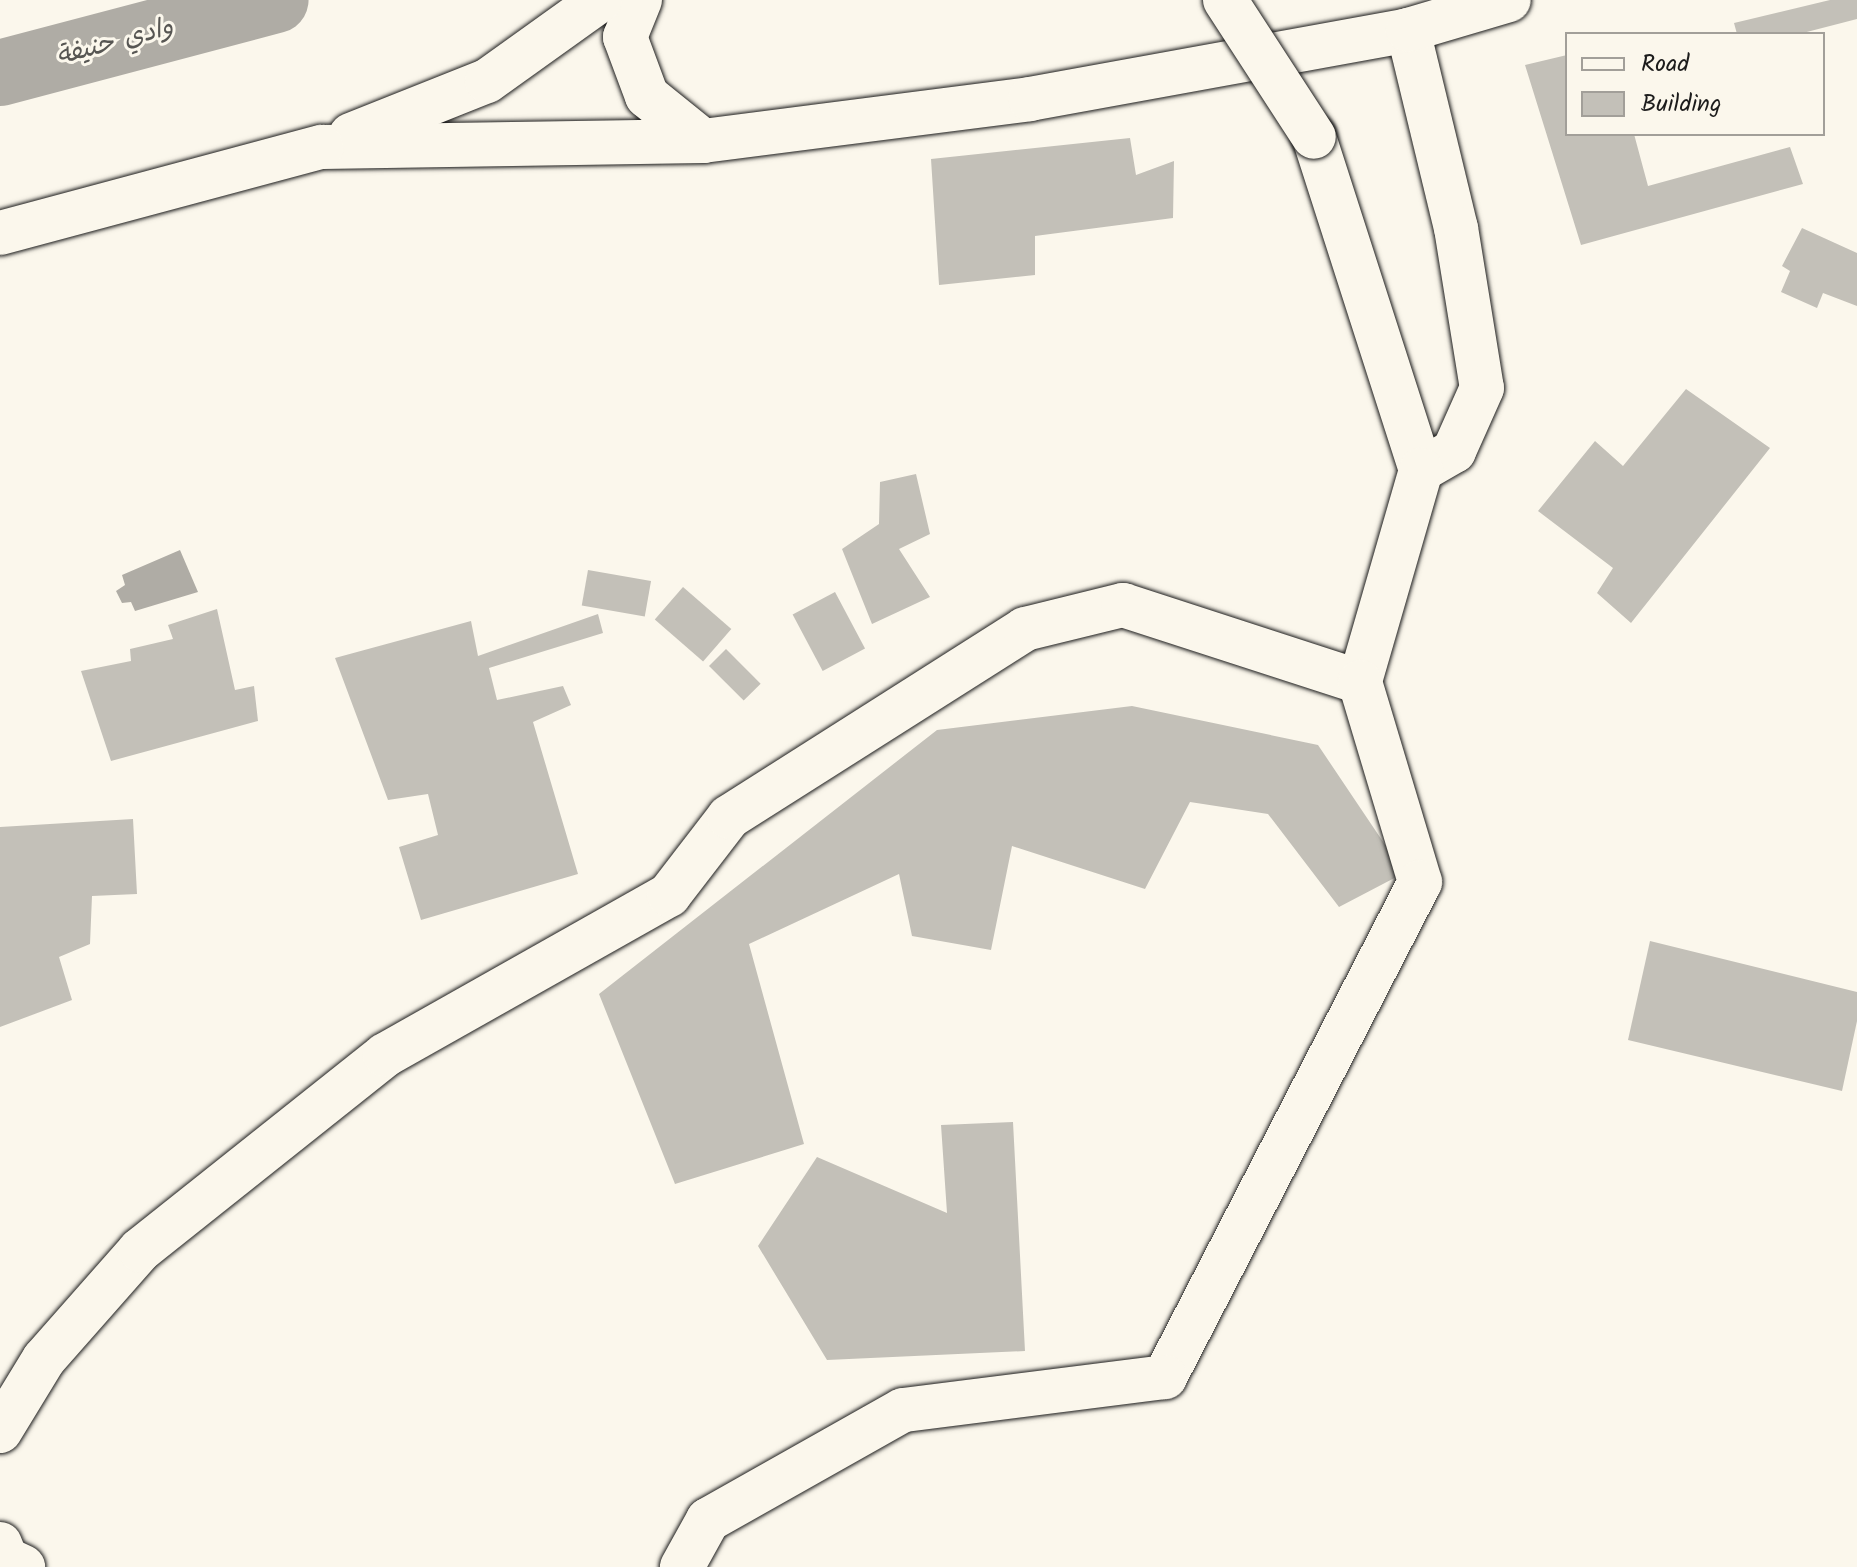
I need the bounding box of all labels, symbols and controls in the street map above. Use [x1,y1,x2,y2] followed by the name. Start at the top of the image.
[53,12,177,74] water label: وادي حنيفة
[1565,32,1825,136] legend
[1641,45,1689,84] text: Road
[1641,85,1721,124] text: Building

